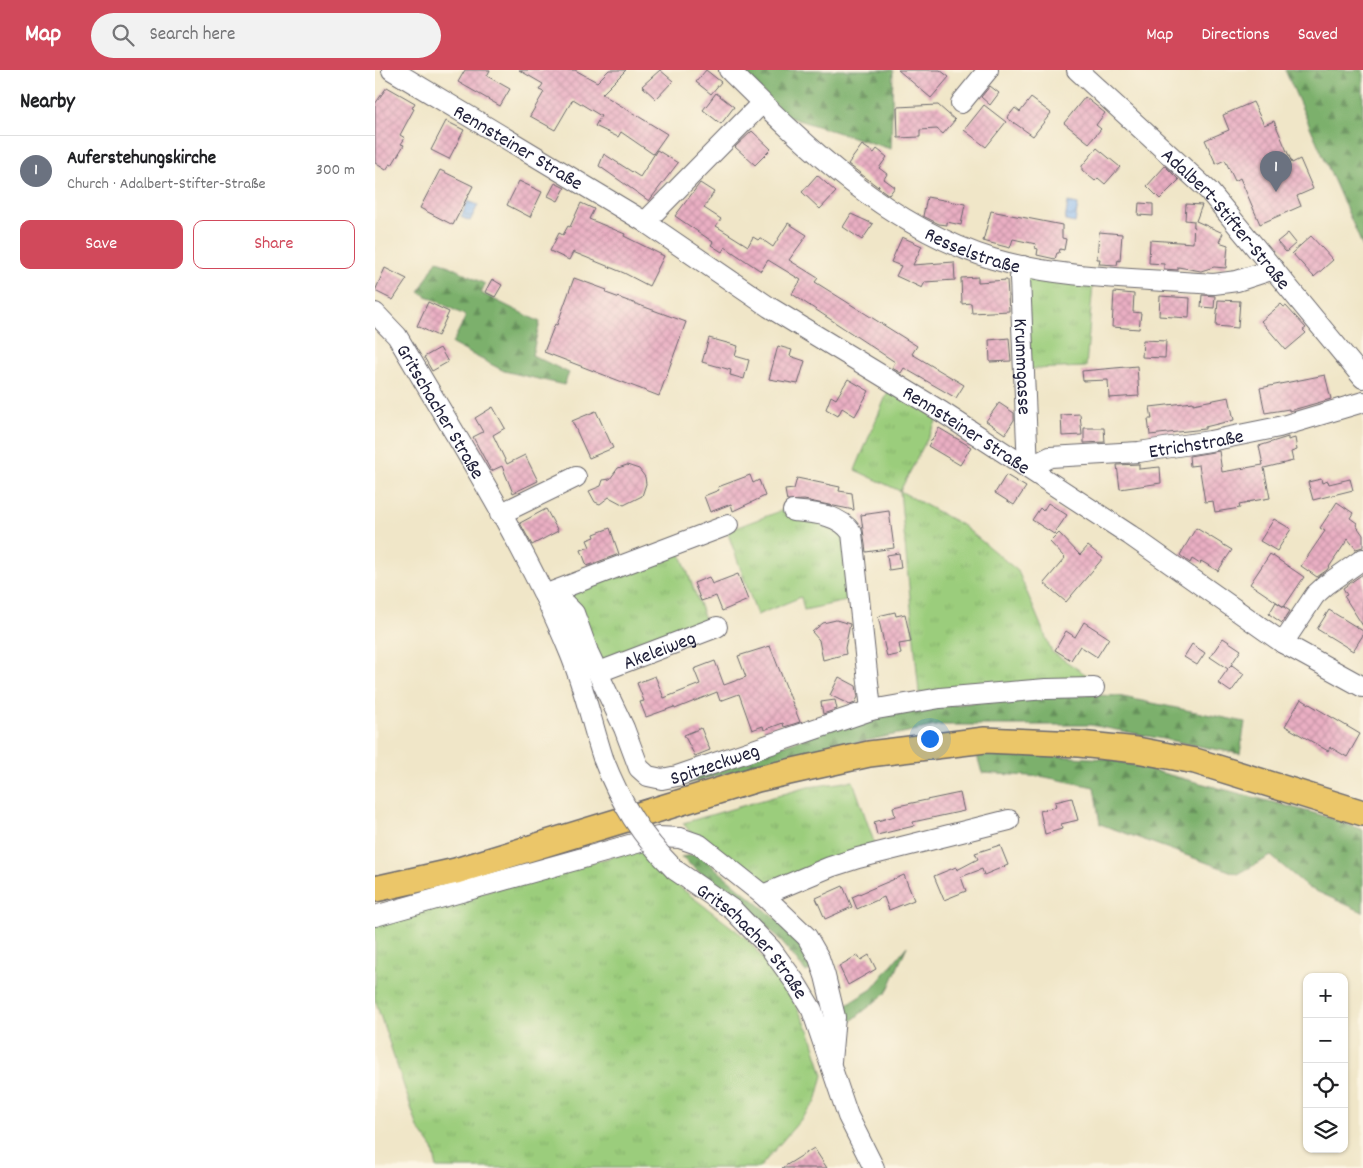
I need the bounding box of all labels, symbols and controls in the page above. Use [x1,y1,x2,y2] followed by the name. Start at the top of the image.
[91,13,441,58] search box
[25,18,61,52] text: Map
[109,21,137,49] icon: search
[149,22,235,49] text: Search here
[1146,23,1173,48] text: Map
[1201,23,1270,48] text: Directions
[1298,23,1338,48] text: Saved
[20,88,75,118] text: Nearby
[447,99,588,199] street label: Rennsteiner Straße
[1154,143,1296,297] street label: Adalbert-Stifter-Straße
[67,146,216,173] text: Auferstehungskirche
[1260,151,1292,192] pin: 1
[34,159,38,182] text: 1
[316,159,355,182] text: 300 m
[67,173,266,196] text: Church · Adalbert-Stifter-Straße
[20,220,183,269] button: Save
[193,220,355,269] button: Share
[919,222,1023,283] street label: Resselstraße
[1005,318,1037,416] street label: Krummgasse
[388,340,490,485] street label: Gritschacher Straße
[896,380,1035,483] street label: Rennsteiner Straße
[1147,423,1247,467] street label: Etrichstraße
[620,625,700,679] street label: Akeleiweg
[917,726,943,752] your location
[668,738,764,794] street label: Spitzeckweg
[690,878,813,1005] street label: Gritschacher Straße
[1303,973,1348,1153] map controls
[1303,973,1348,1018] button: +
[1303,1018,1348,1063] button: −
[1303,1063,1348,1108] button: locate
[1303,1108,1348,1153] button: layers

